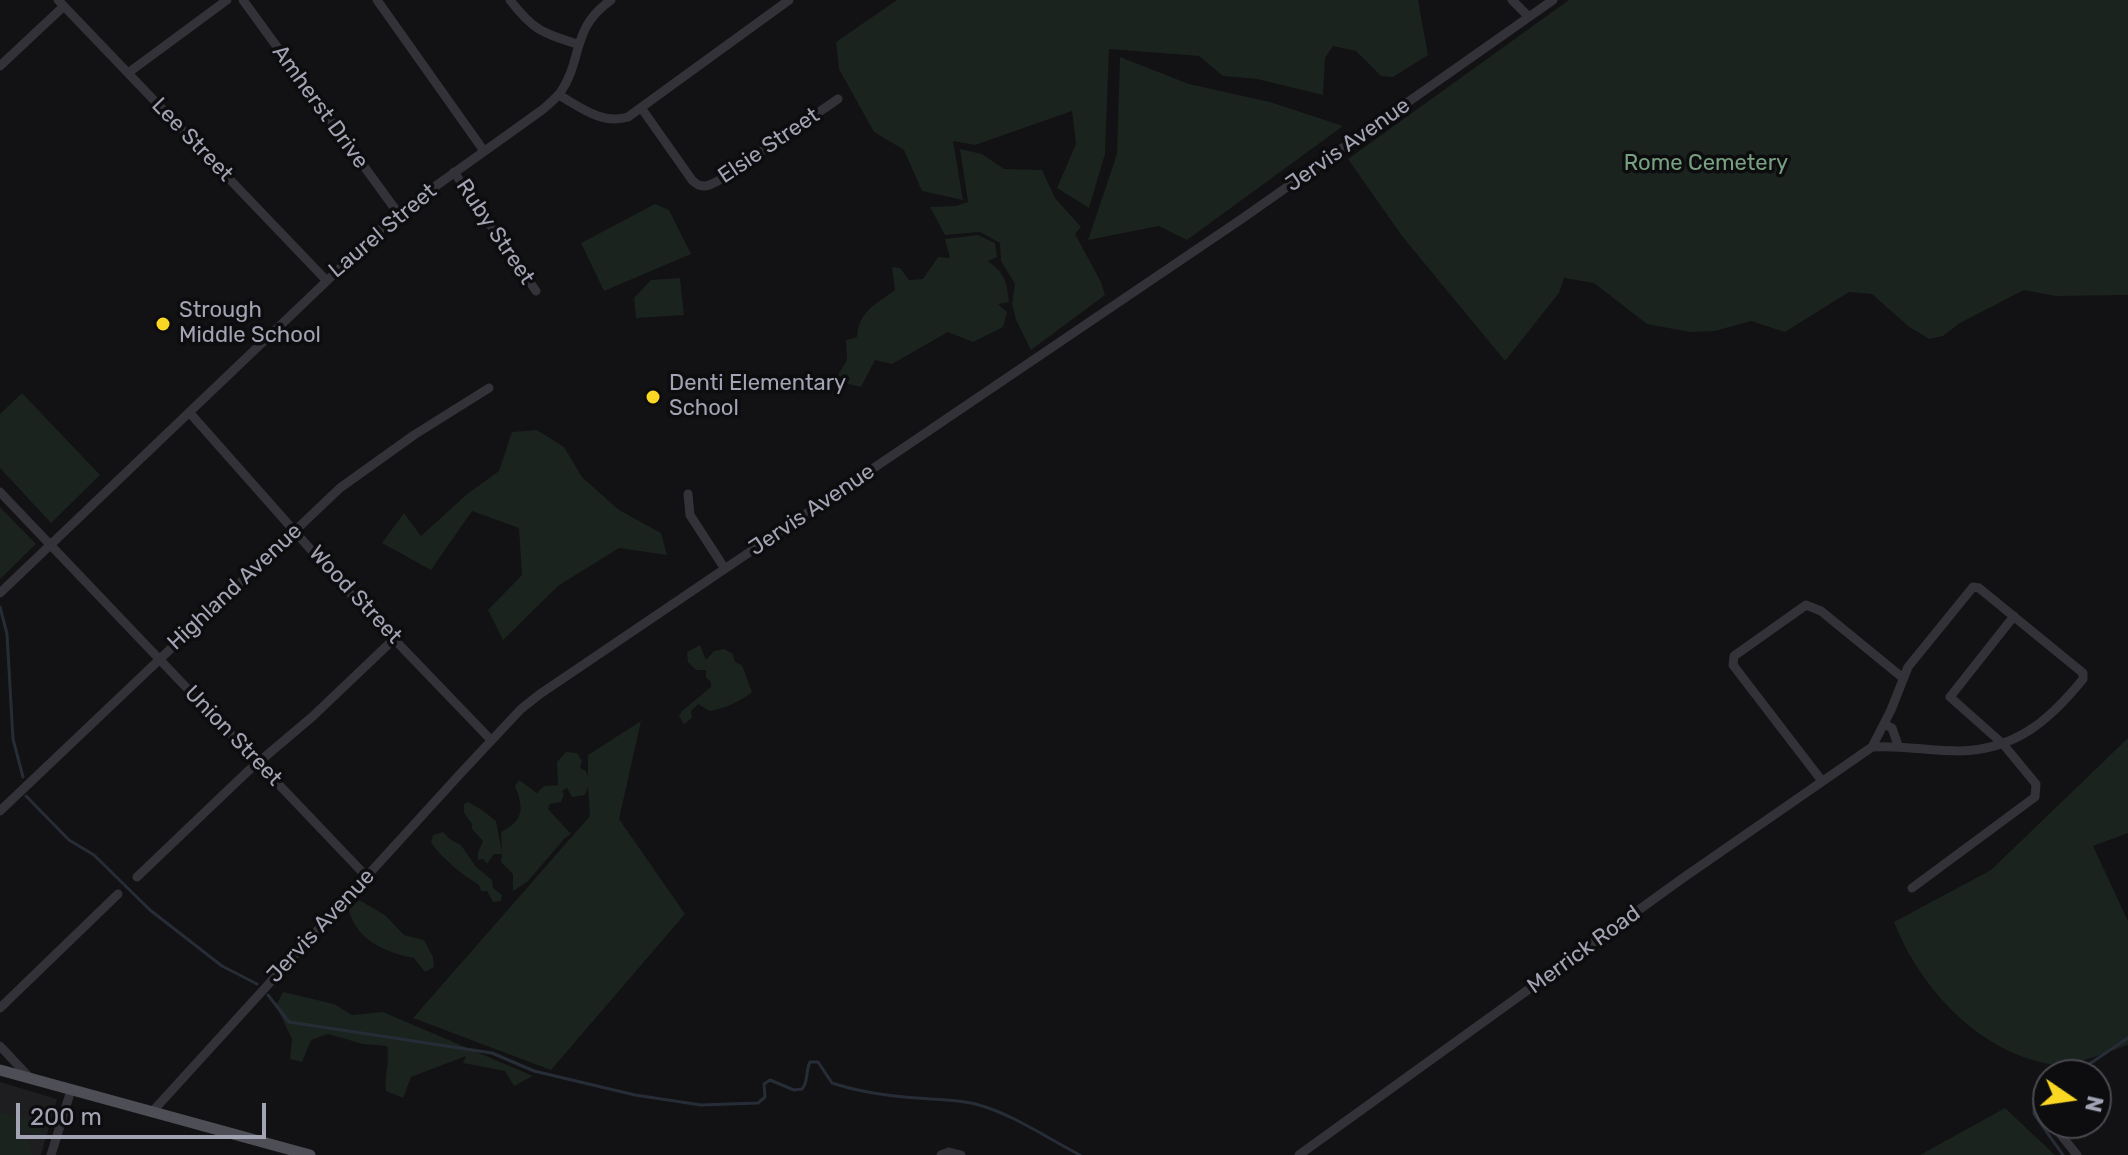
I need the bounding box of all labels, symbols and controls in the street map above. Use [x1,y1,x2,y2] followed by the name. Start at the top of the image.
[266,40,374,174] street label: Amherst Drive
[1281,92,1415,198] street label: Jervis Avenue
[146,93,238,187] street label: Lee Street
[713,102,825,190] street label: Elsie Street
[1624,151,1788,177] park label: Rome Cemetery
[450,174,540,290] street label: Ruby Street
[324,178,442,284] street label: Laurel Street
[179,298,321,350] place label: Strough Middle School
[154,315,172,333] marker: Strough Middle School
[669,371,846,422] place label: Denti Elementary School
[644,388,662,406] marker: Denti Elementary School
[744,458,880,562] street label: Jervis Avenue
[162,518,308,656] street label: Highland Avenue
[303,540,407,650] street label: Wood Street
[179,680,287,792] street label: Union Street
[262,864,380,988] street label: Jervis Avenue
[1523,900,1645,1000] street label: Merrick Road
[2032,1059,2112,1139] north arrow
[20,1087,270,1137] scale bar
[2079,1093,2109,1115] text: N
[30,1103,102,1131] text: 200 m

